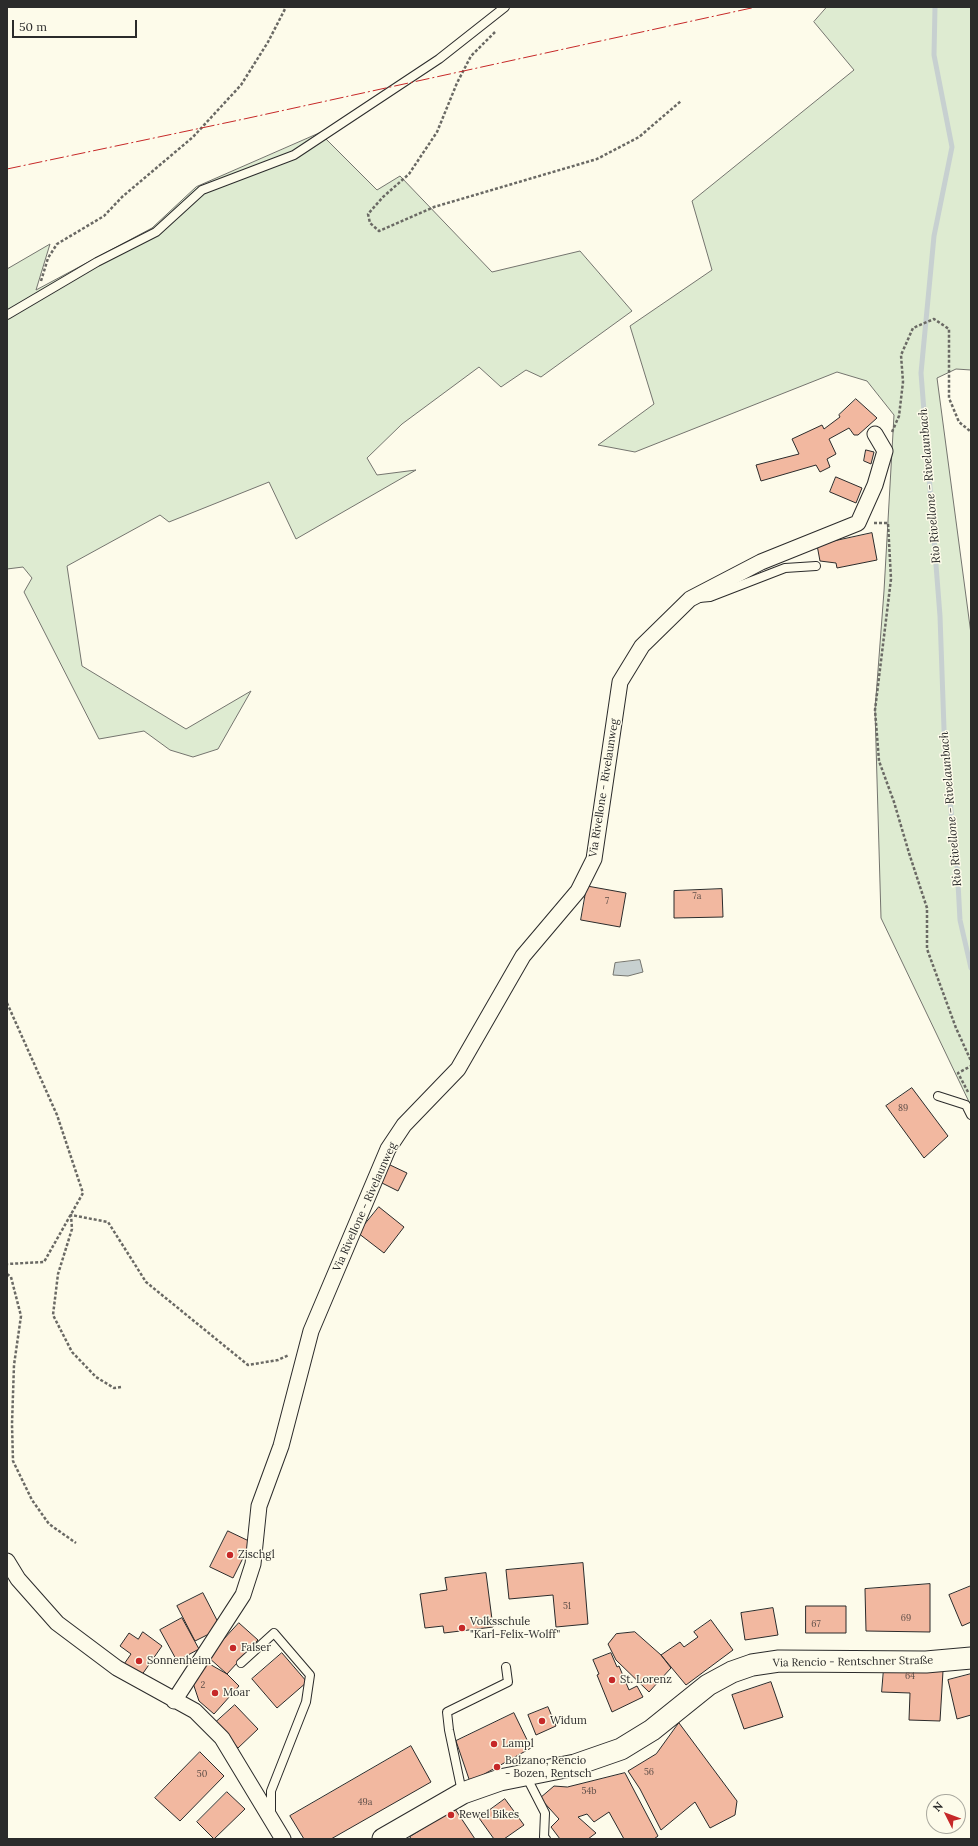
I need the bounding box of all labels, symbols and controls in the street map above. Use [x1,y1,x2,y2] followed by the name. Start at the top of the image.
[14,12,139,38] scale bar
[19,19,47,34] text: 50 m
[916,408,944,564] water label: Rio Rivellone - Rivelaunbach
[587,718,621,858] street label: Via Rivellone - Rivelaunweg
[937,731,965,887] water label: Rio Rivellone - Rivelaunbach
[693,891,701,901] house number: 7a
[605,896,609,906] house number: 7
[898,1103,908,1113] house number: 89
[330,1140,400,1274] street label: Via Rivellone - Rivelaunweg
[238,1548,275,1562] place label: Zischgl
[225,1550,235,1560] marker: Zischgl
[563,1601,571,1611] house number: 51
[901,1613,911,1623] house number: 69
[470,1615,560,1641] place label: Volksschule "Karl-Felix-Wolff"
[811,1619,821,1629] house number: 67
[457,1623,467,1633] marker: Volksschule "Karl-Felix-Wolff"
[241,1641,271,1655] place label: Falser
[228,1643,238,1653] marker: Falser
[147,1654,211,1668] place label: Sonnenheim
[773,1654,933,1670] street label: Via Rencio - Rentschner Straße
[134,1656,144,1666] marker: Sonnenheim
[905,1671,915,1681] house number: 64
[620,1673,672,1687] place label: St. Lorenz
[607,1675,617,1685] marker: St. Lorenz
[201,1680,205,1690] house number: 2
[223,1686,250,1700] place label: Moar
[210,1688,220,1698] marker: Moar
[550,1714,587,1728] place label: Widum
[537,1716,547,1726] marker: Widum
[502,1737,534,1751] place label: Lampl
[489,1739,499,1749] marker: Lampl
[505,1754,592,1780] place label: Bolzano, Rencio - Bozen, Rentsch
[492,1762,502,1772] marker: Bolzano, Rencio - Bozen, Rentsch
[644,1767,654,1777] house number: 56
[197,1769,207,1779] house number: 50
[581,1786,597,1796] house number: 54b
[926,1794,966,1834] north arrow
[358,1797,372,1807] house number: 49a
[930,1799,946,1814] text: N
[459,1808,519,1822] place label: Rewel Bikes
[446,1810,456,1820] marker: Rewel Bikes

